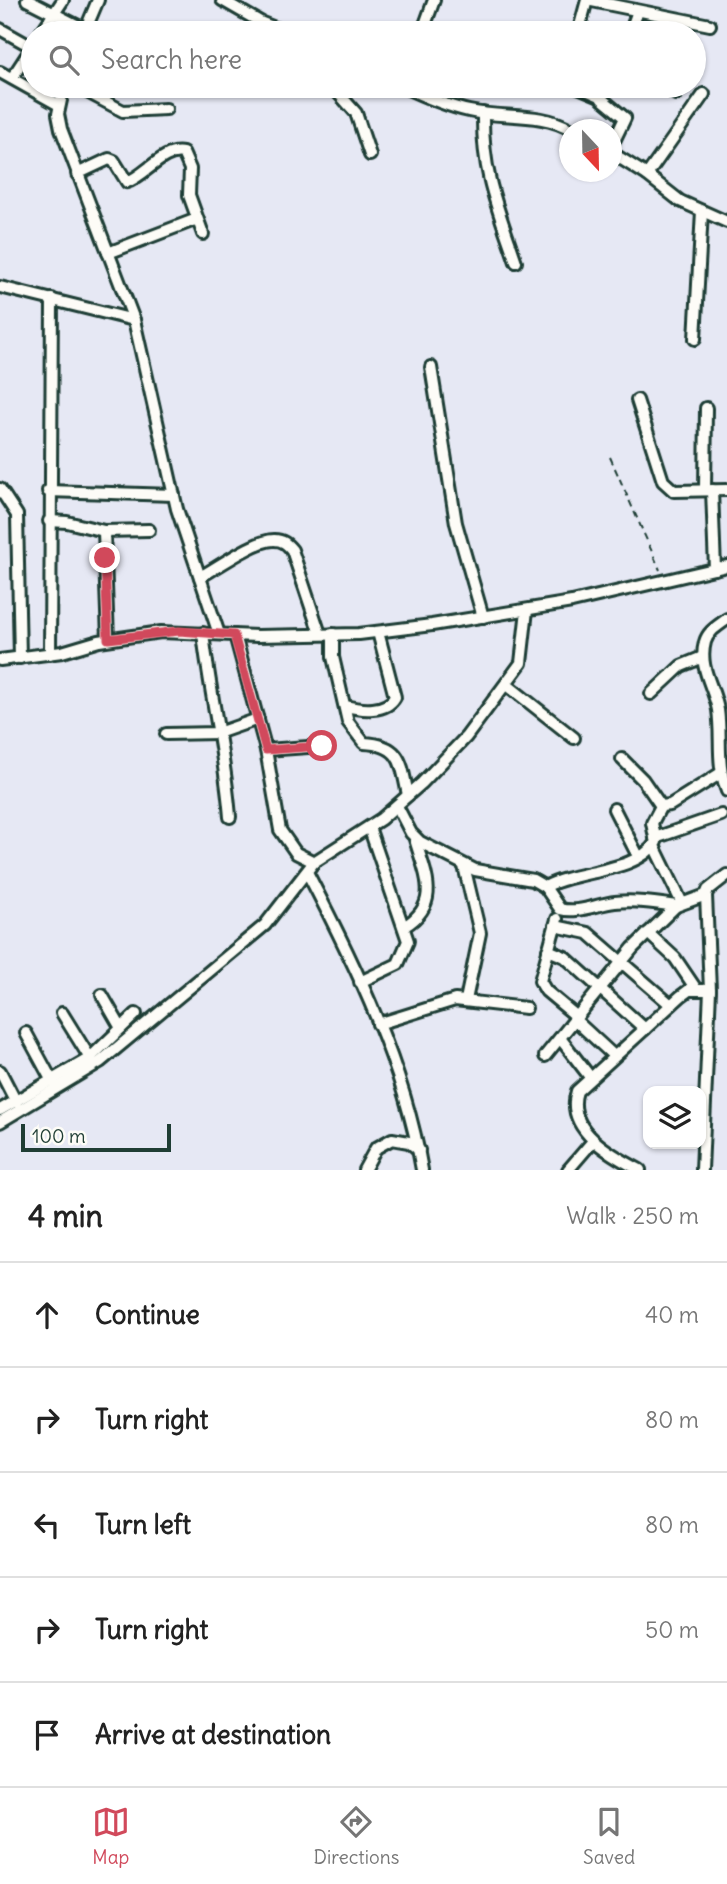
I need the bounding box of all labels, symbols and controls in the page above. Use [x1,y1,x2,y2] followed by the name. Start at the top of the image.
[21,21,706,98] search box
[45,41,83,79] icon: search
[101,43,242,76] text: Search here
[559,119,622,182] north arrow
[89,542,120,573] route end
[306,730,337,761] route start
[643,1086,706,1149] map controls
[643,1086,706,1149] button: layers
[21,1121,172,1153] scale bar
[32,1124,86,1148] text: 100 m
[28,1197,103,1235] text: 4 min
[566,1201,699,1230] text: Walk · 250 m
[28,1296,66,1334] icon: ahead
[95,1298,200,1331] text: Continue
[645,1300,699,1329] text: 40 m
[28,1401,66,1439] icon: right
[95,1403,208,1436] text: Turn right
[645,1405,699,1434] text: 80 m
[28,1506,66,1544] icon: left
[95,1508,191,1541] text: Turn left
[645,1510,699,1539] text: 80 m
[28,1611,66,1649] icon: right
[95,1613,208,1646] text: Turn right
[645,1615,699,1644] text: 50 m
[28,1716,66,1754] icon: arrive
[95,1718,331,1751] text: Arrive at destination
[92,1803,130,1869] tab: Map
[314,1803,399,1869] tab: Directions
[583,1803,635,1869] tab: Saved

